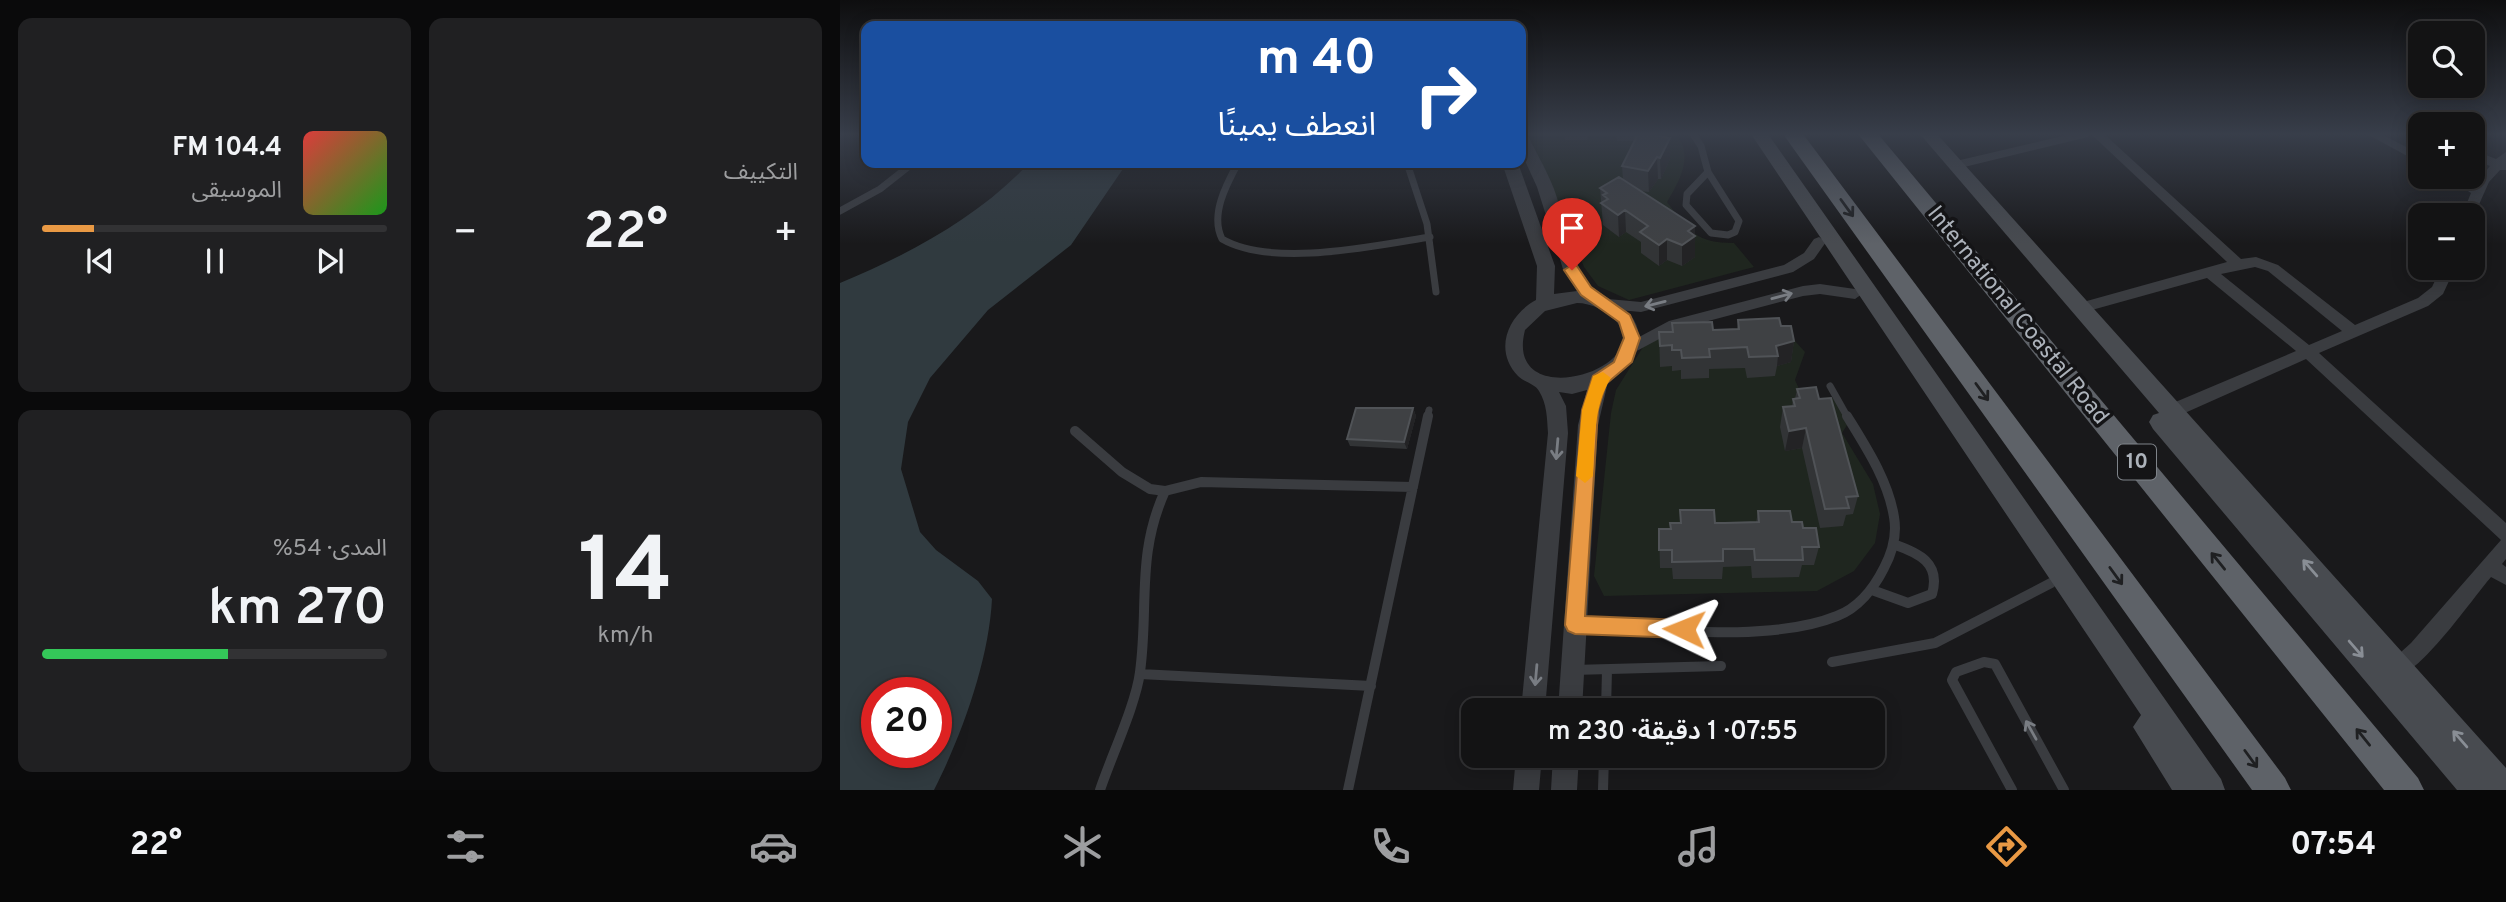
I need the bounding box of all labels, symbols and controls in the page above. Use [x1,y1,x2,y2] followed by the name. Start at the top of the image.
[2408,21,2485,280] map controls
[2408,21,2485,98] button: search
[1257,30,1376,92] text: 40 m
[1400,49,1491,140] icon: right
[1217,107,1376,147] text: انعطف يمينًا
[2408,112,2485,189] button: +
[172,132,282,165] text: 104.4 FM
[724,159,798,188] text: التكييف
[191,177,282,206] text: الموسيقى
[1542,198,1602,270] pin
[1840,198,1855,217] one-way arrow
[583,201,668,267] text: 22°
[1920,201,2114,431] street label: International Coastal Road
[2408,203,2485,280] button: −
[1553,209,1591,247] icon: arrive
[453,210,478,259] text: −
[773,210,798,259] text: +
[81,242,119,280] icon: previous
[196,242,234,280] icon: pause
[311,242,349,280] icon: next
[1771,289,1793,302] one-way arrow
[1644,298,1667,311] one-way arrow
[1975,382,1989,401] one-way arrow
[1550,437,1563,459] one-way arrow
[2118,444,2156,480] road number: 10
[578,519,673,634] text: 14
[273,535,387,564] text: المدى · 54%
[2211,553,2226,571] one-way arrow
[2301,560,2318,577] one-way arrow
[2108,566,2123,585] one-way arrow
[208,577,387,643] text: 270 km
[1647,592,1721,666] position arrow
[598,622,653,651] text: km/h
[2348,640,2364,658] one-way arrow
[1530,663,1543,686] one-way arrow
[861,677,952,768] speed limit sign: 20
[1548,716,1798,749] text: 07:55 · 1 دقيقة · 230 m
[2024,720,2038,741] one-way arrow
[2355,729,2370,747] one-way arrow
[2452,730,2468,748] one-way arrow
[2243,749,2258,768] one-way arrow
[441,822,490,871] icon: filters
[749,822,798,871] icon: car
[1058,822,1107,871] icon: climate
[1366,822,1415,871] icon: phone
[1674,822,1723,871] icon: music
[1982,822,2031,871] icon: directions
[130,826,182,866] text: 22°
[2290,826,2376,866] text: 07:54

